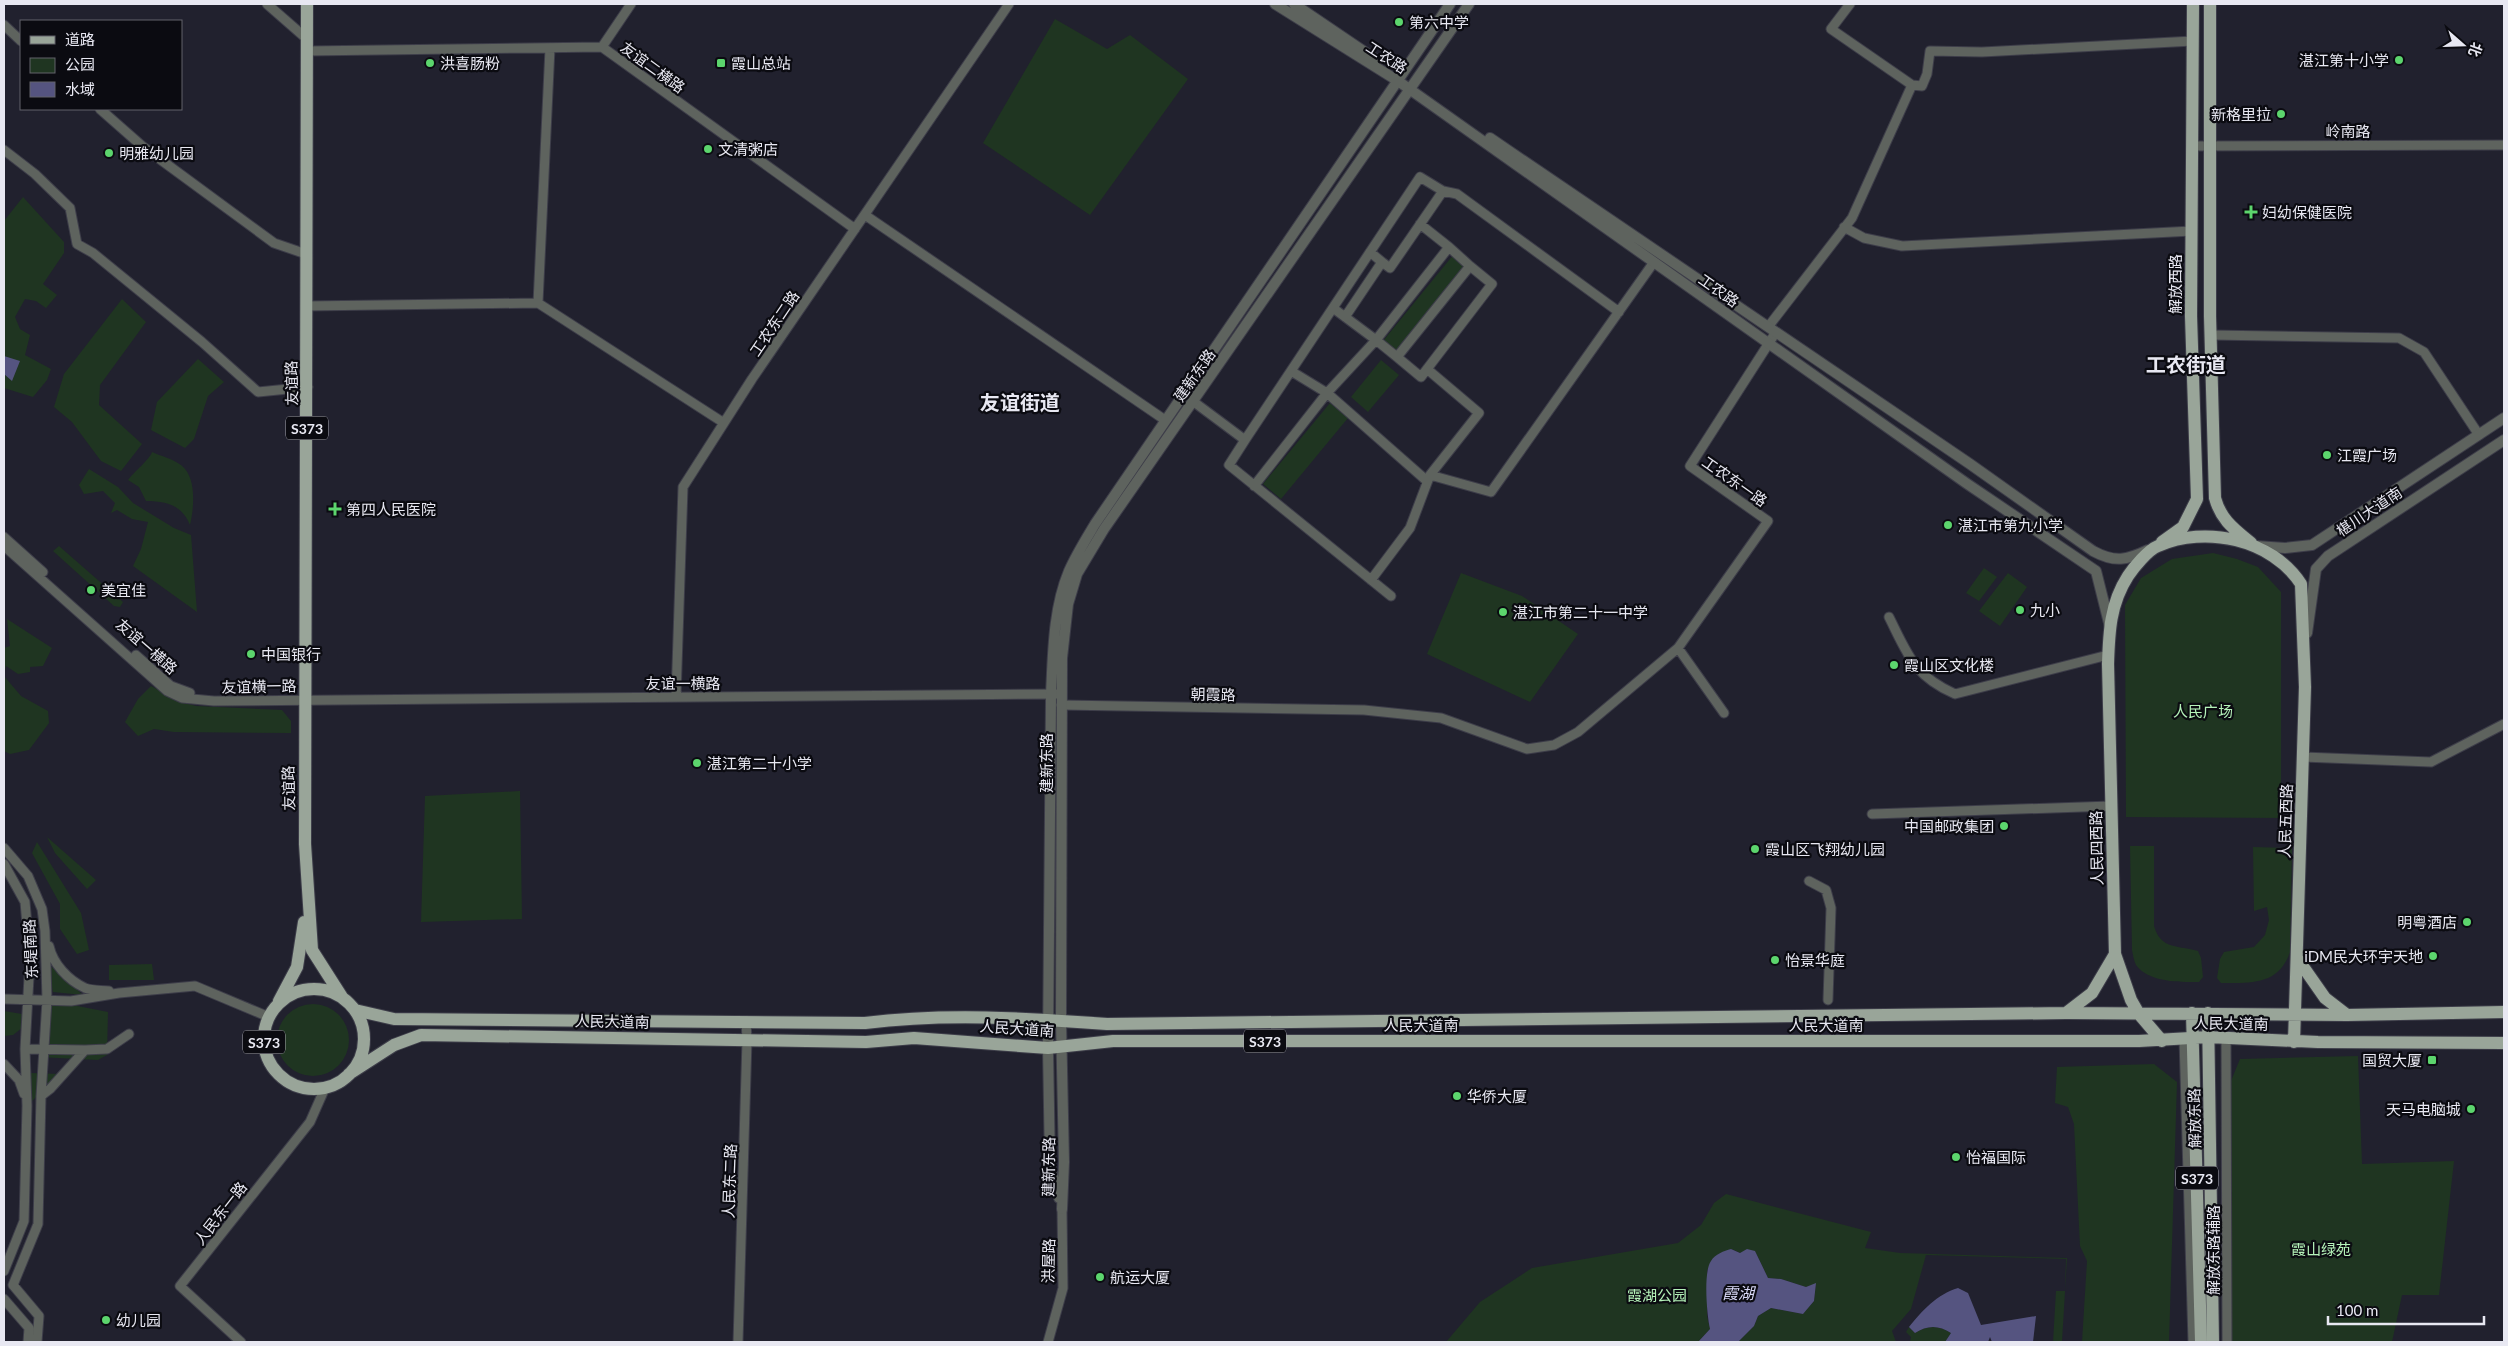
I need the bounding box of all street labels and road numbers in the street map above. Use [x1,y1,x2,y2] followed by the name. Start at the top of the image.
[1363,37,1411,77] street label: 工农路
[617,38,689,96] street label: 友谊二横路
[2325,122,2371,140] street label: 岭南路
[2166,254,2184,314] street label: 解放西路
[1695,270,1743,310] street label: 工农路
[746,287,802,359] street label: 工农东二路
[1169,345,1219,405] street label: 建新东路
[282,360,300,406] street label: 友谊路
[286,416,328,439] road number: S373
[1699,452,1771,510] street label: 工农东一路
[2333,483,2405,539] street label: 椹川大道南
[113,615,181,677] street label: 友谊一横路
[645,674,721,692] street label: 友谊一横路
[221,676,297,696] street label: 友谊横一路
[1190,685,1236,703] street label: 朝霞路
[1037,733,1055,793] street label: 建新东路
[279,765,297,811] street label: 友谊路
[2275,783,2295,859] street label: 人民五西路
[2086,810,2106,886] street label: 人民四西路
[19,919,41,979] street label: 东堤南路
[574,1011,650,1031] street label: 人民大道南
[2193,1013,2269,1033] street label: 人民大道南
[979,1016,1055,1040] street label: 人民大道南
[1383,1016,1459,1034] street label: 人民大道南
[1788,1016,1864,1034] street label: 人民大道南
[243,1030,285,1054] road number: S373
[1244,1030,1286,1052] road number: S373
[2184,1088,2204,1148] street label: 解放东路
[1038,1137,1058,1197] street label: 建新东路
[719,1143,739,1219] street label: 人民东二路
[2176,1166,2218,1190] road number: S373
[190,1178,250,1248] street label: 人民东一路
[2204,1205,2222,1295] street label: 解放东路辅路
[1039,1238,1057,1284] street label: 洪屋路

